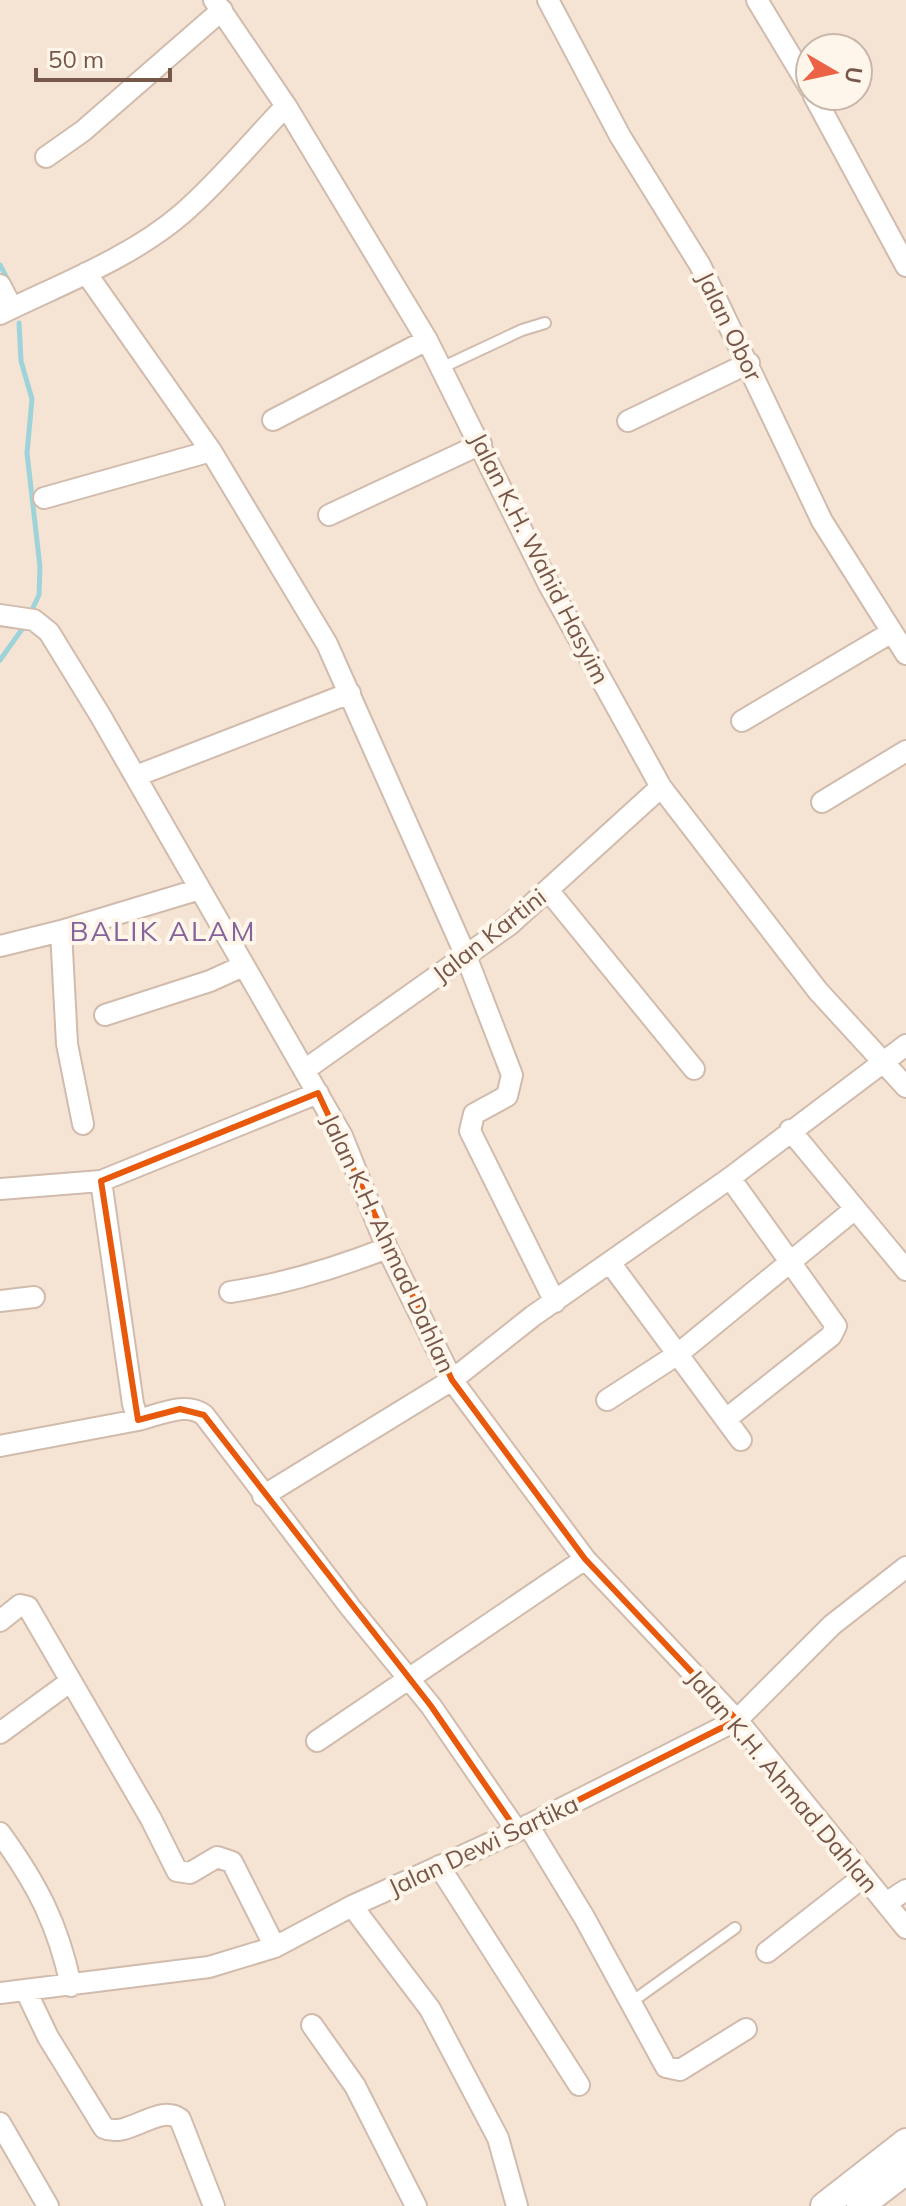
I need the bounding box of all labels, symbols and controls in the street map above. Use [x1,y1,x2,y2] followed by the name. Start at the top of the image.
[36,32,170,82] scale bar
[794,32,874,112] north arrow
[48,44,104,74] text: 50 m
[839,65,869,85] text: U
[691,266,769,386] street label: Jalan Obor
[464,427,616,689] street label: Jalan K.H. Wahid Hasyim
[426,881,552,989] street label: Jalan Kartini
[70,913,256,948] district label: BALIK ALAM
[316,1109,462,1377] street label: Jalan K.H. Ahmad Dahlan
[681,1663,885,1899] street label: Jalan K.H. Ahmad Dahlan
[383,1788,583,1902] street label: Jalan Dewi Sartika

